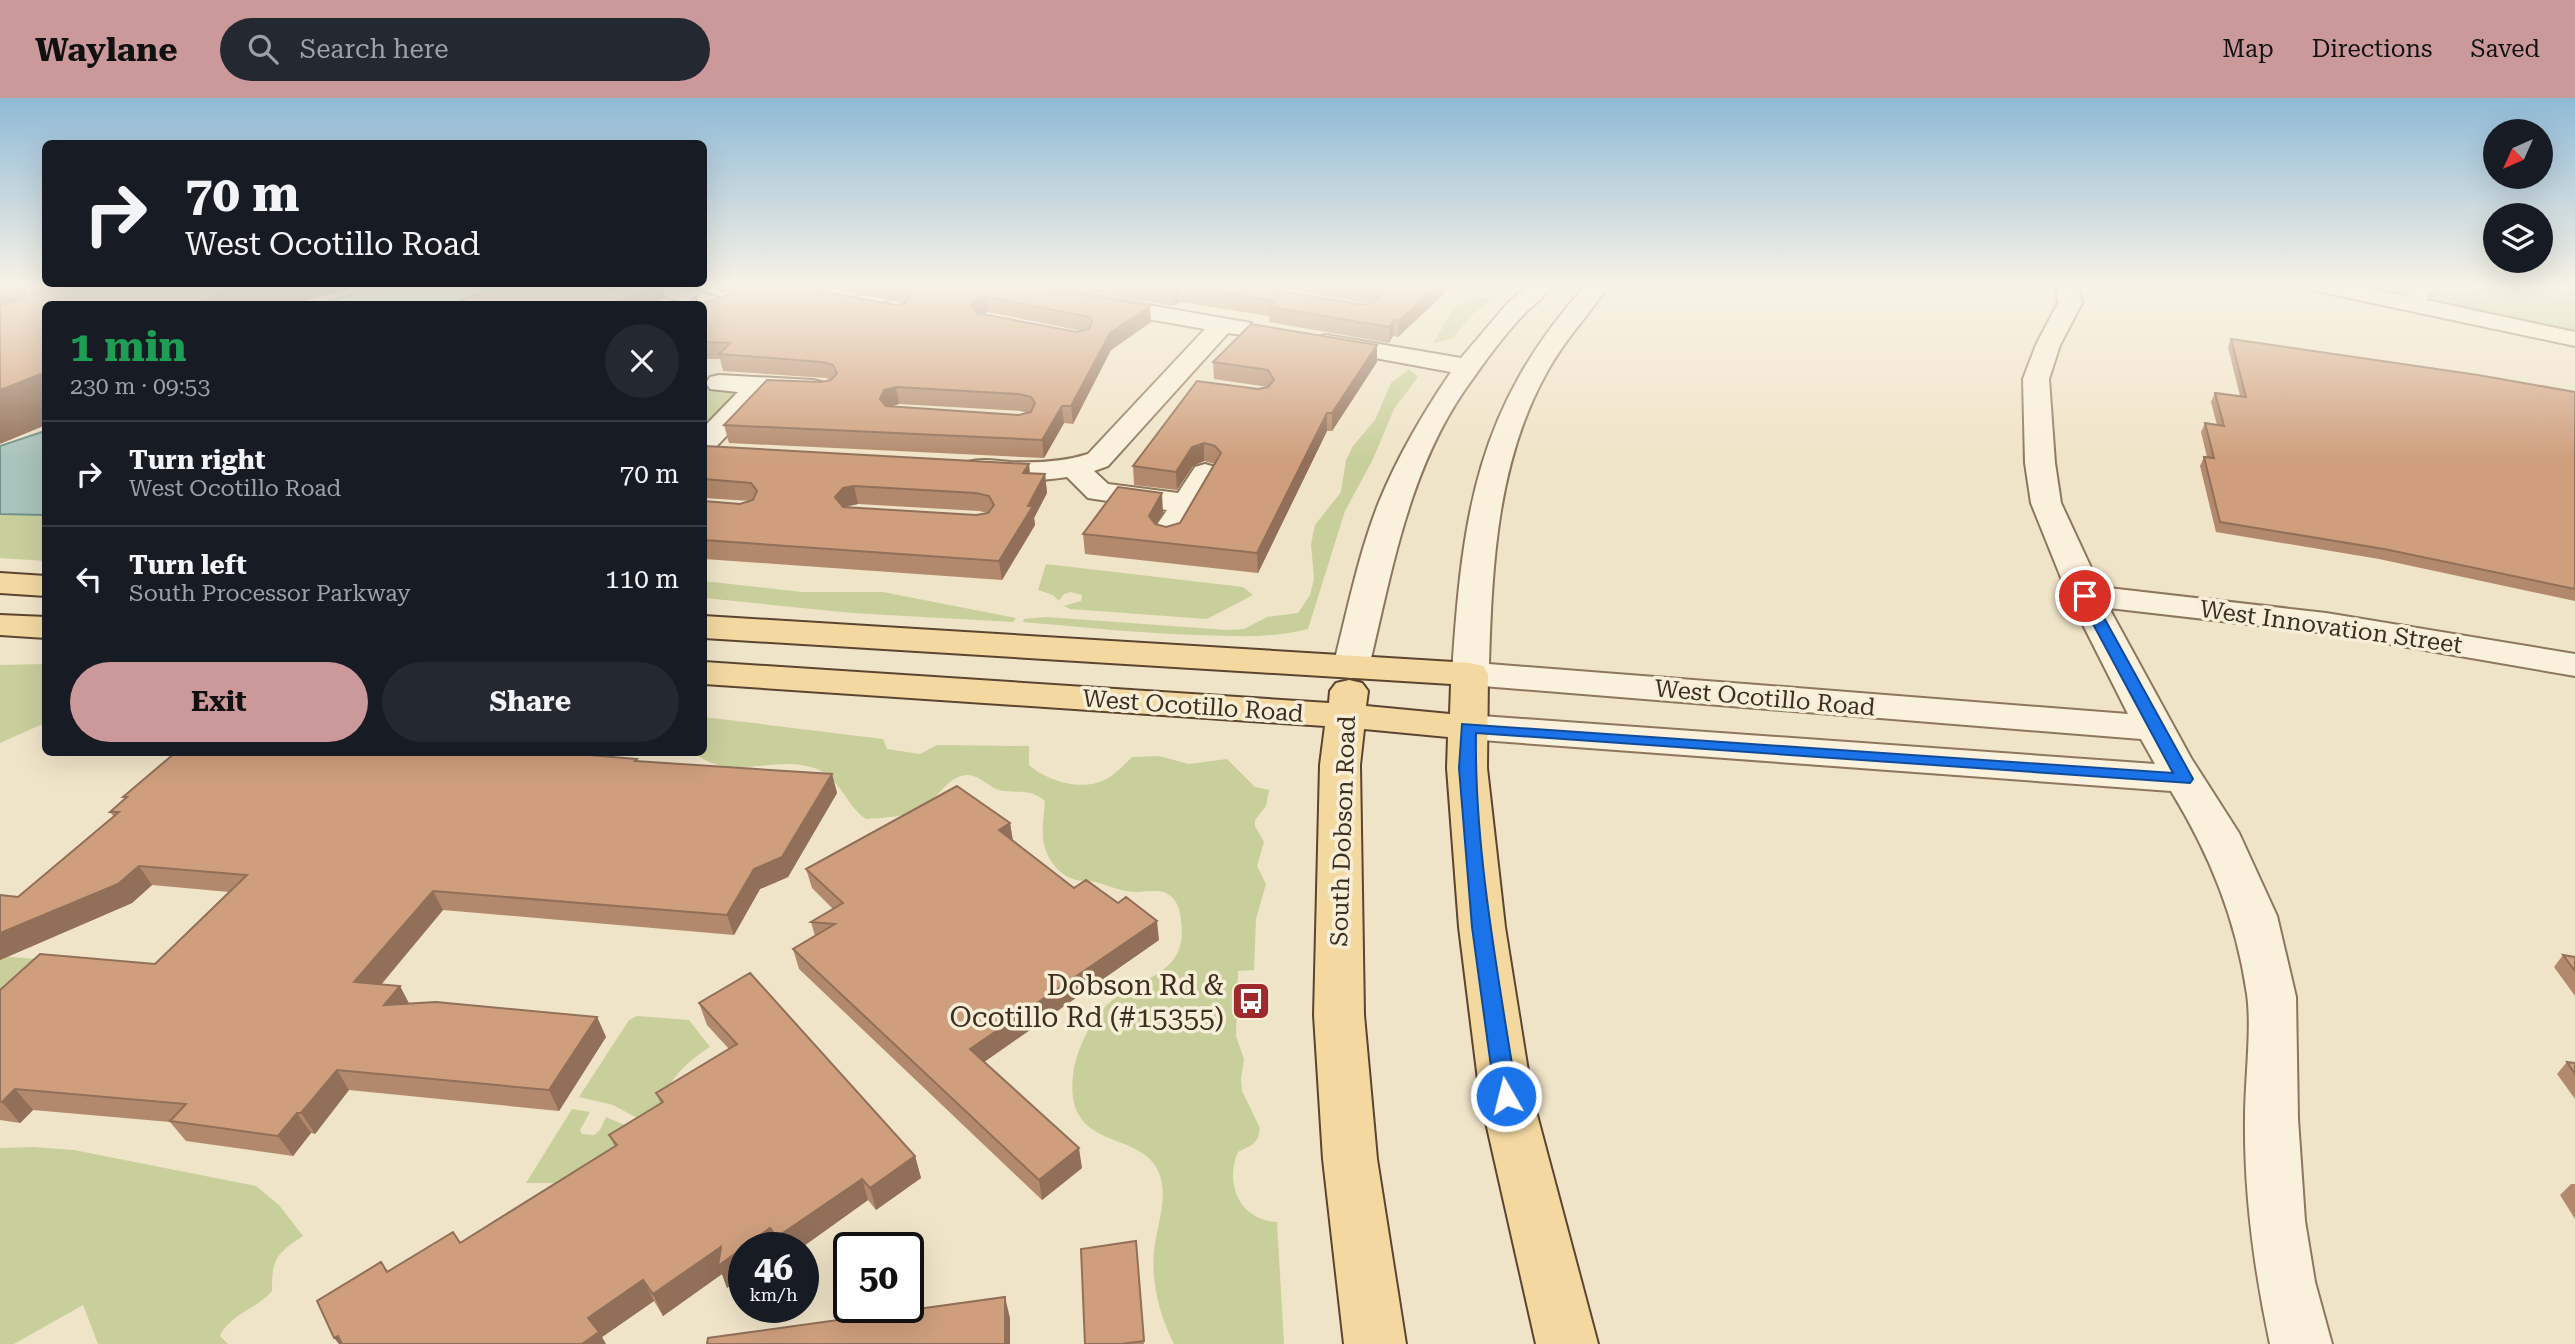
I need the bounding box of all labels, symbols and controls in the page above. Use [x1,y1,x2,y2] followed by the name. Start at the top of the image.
[220,18,710,81] search box
[35,30,178,69] text: Waylane
[244,30,282,68] icon: search
[300,34,449,64] text: Search here
[2222,35,2274,63] text: Map
[2312,35,2432,63] text: Directions
[2470,35,2540,63] text: Saved
[2483,119,2553,189] north arrow
[2483,119,2553,273] map controls
[185,166,300,223] text: 70 m
[70,168,161,259] icon: right
[2483,203,2553,273] button: layers
[185,225,480,263] text: West Ocotillo Road
[70,322,187,371] text: 1 min
[605,324,679,398] button: close
[70,373,210,400] text: 230 m · 09:53
[129,445,265,475] text: Turn right
[70,455,108,493] icon: right
[620,459,679,489] text: 70 m
[129,475,341,502] text: West Ocotillo Road
[129,550,247,580] text: Turn left
[70,560,108,598] icon: left
[605,564,679,594] text: 110 m
[2055,566,2115,626] pin
[2066,577,2104,615] icon: arrive
[129,580,411,607] text: South Processor Parkway
[2198,595,2464,659] street label: West Innovation Street
[70,662,368,742] button: Exit
[382,662,679,742] button: Share
[1653,674,1877,722] street label: West Ocotillo Road
[1082,684,1304,728] street label: West Ocotillo Road
[1325,715,1361,947] street label: South Dobson Road
[949,969,1224,1034] place label: Dobson Rd & Ocotillo Rd (#15355)
[1230,980,1272,1022] bus stop icon: Dobson Rd & Ocotillo Rd (#15355)
[1469,1059,1543,1133] position arrow
[833,1232,924,1323] speed limit sign: 50
[754,1248,793,1289] text: 46
[749,1284,798,1305] text: km/h

